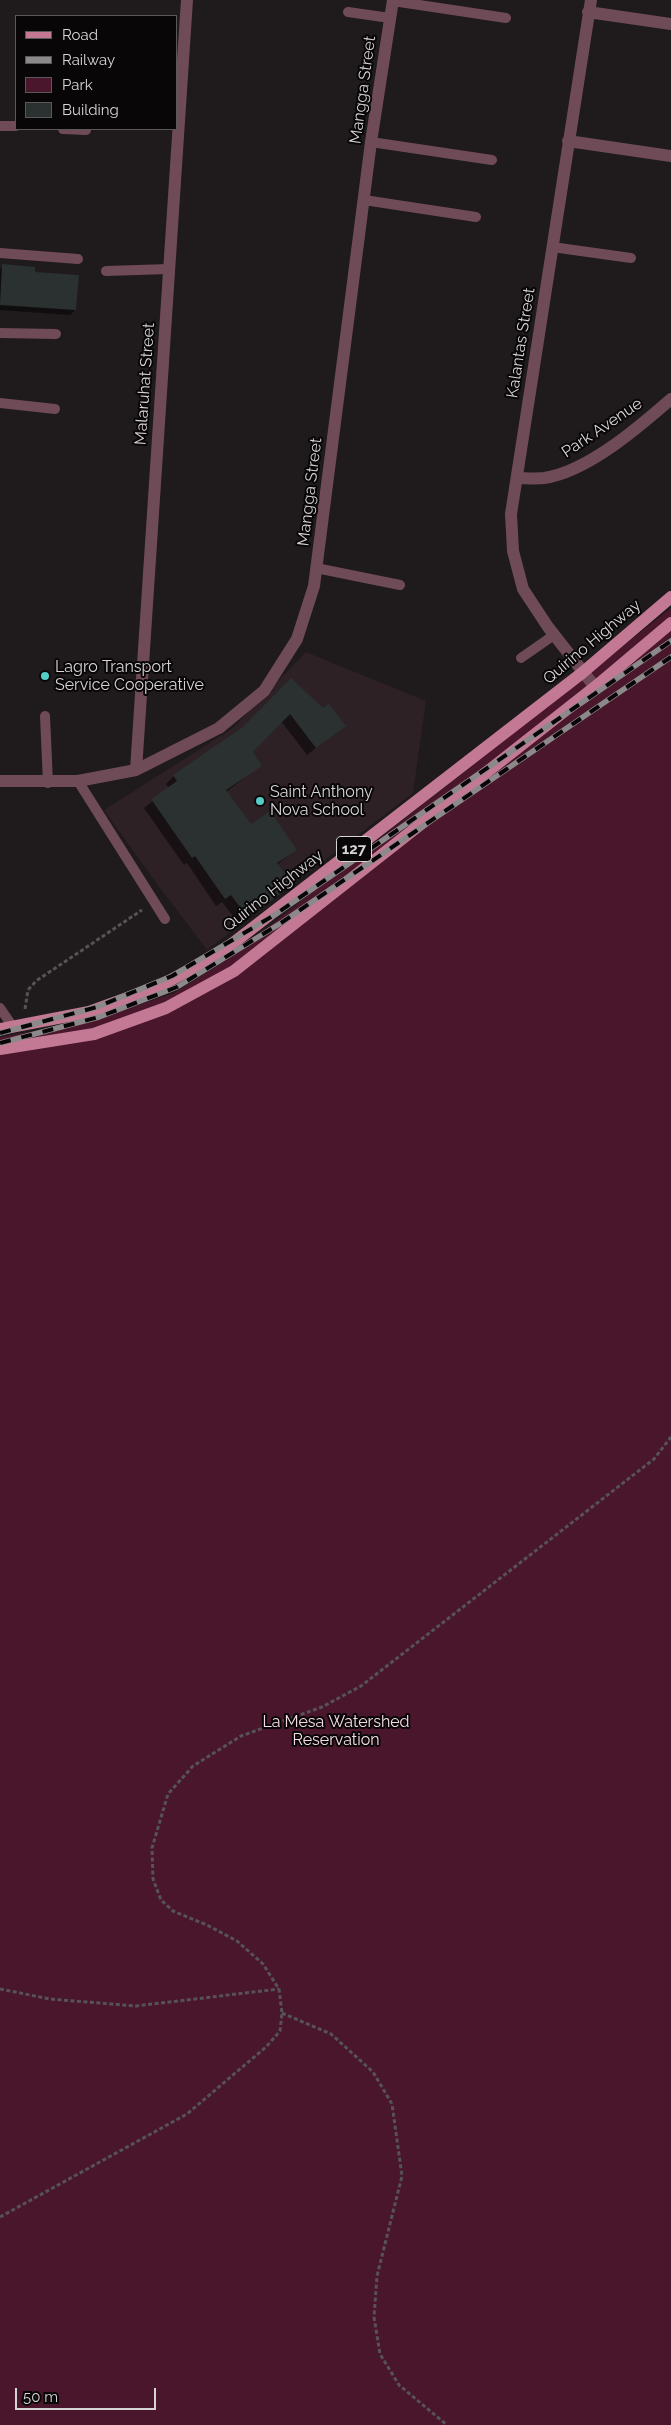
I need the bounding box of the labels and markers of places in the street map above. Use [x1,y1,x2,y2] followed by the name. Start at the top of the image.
[55,657,204,695] place label: Lagro Transport Service Cooperative
[39,670,51,682] marker: Lagro Transport Service Cooperative
[270,782,373,820] place label: Saint Anthony Nova School
[254,795,266,807] marker: Saint Anthony Nova School

